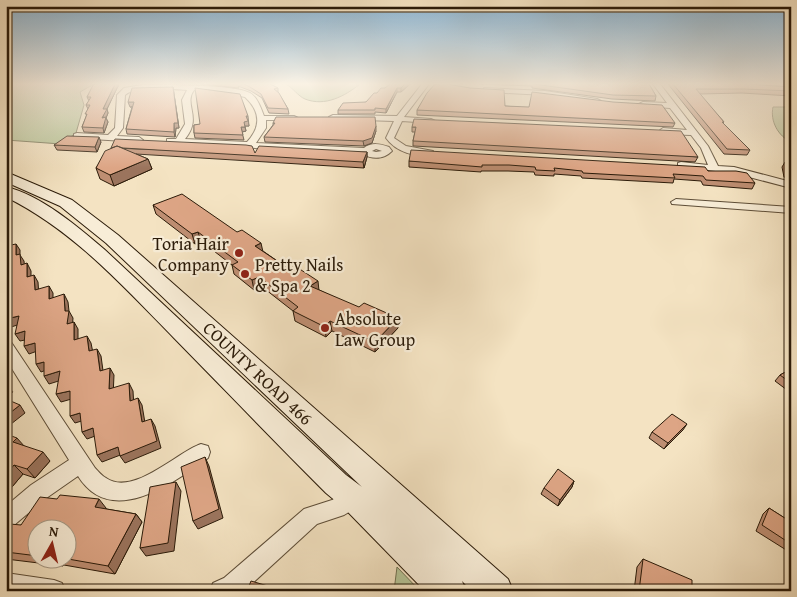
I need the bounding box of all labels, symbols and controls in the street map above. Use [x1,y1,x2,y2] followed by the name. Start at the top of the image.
[153,230,230,278] place label: Toria Hair Company
[233,247,245,259] marker: Toria Hair Company
[255,251,343,299] place label: Pretty Nails & Spa 2
[239,268,251,280] marker: Pretty Nails & Spa 2
[335,305,415,353] place label: Absolute Law Group
[197,315,319,431] street label: COUNTY ROAD 466
[319,322,331,334] marker: Absolute Law Group
[28,520,78,570] north arrow
[48,521,60,542] text: N

